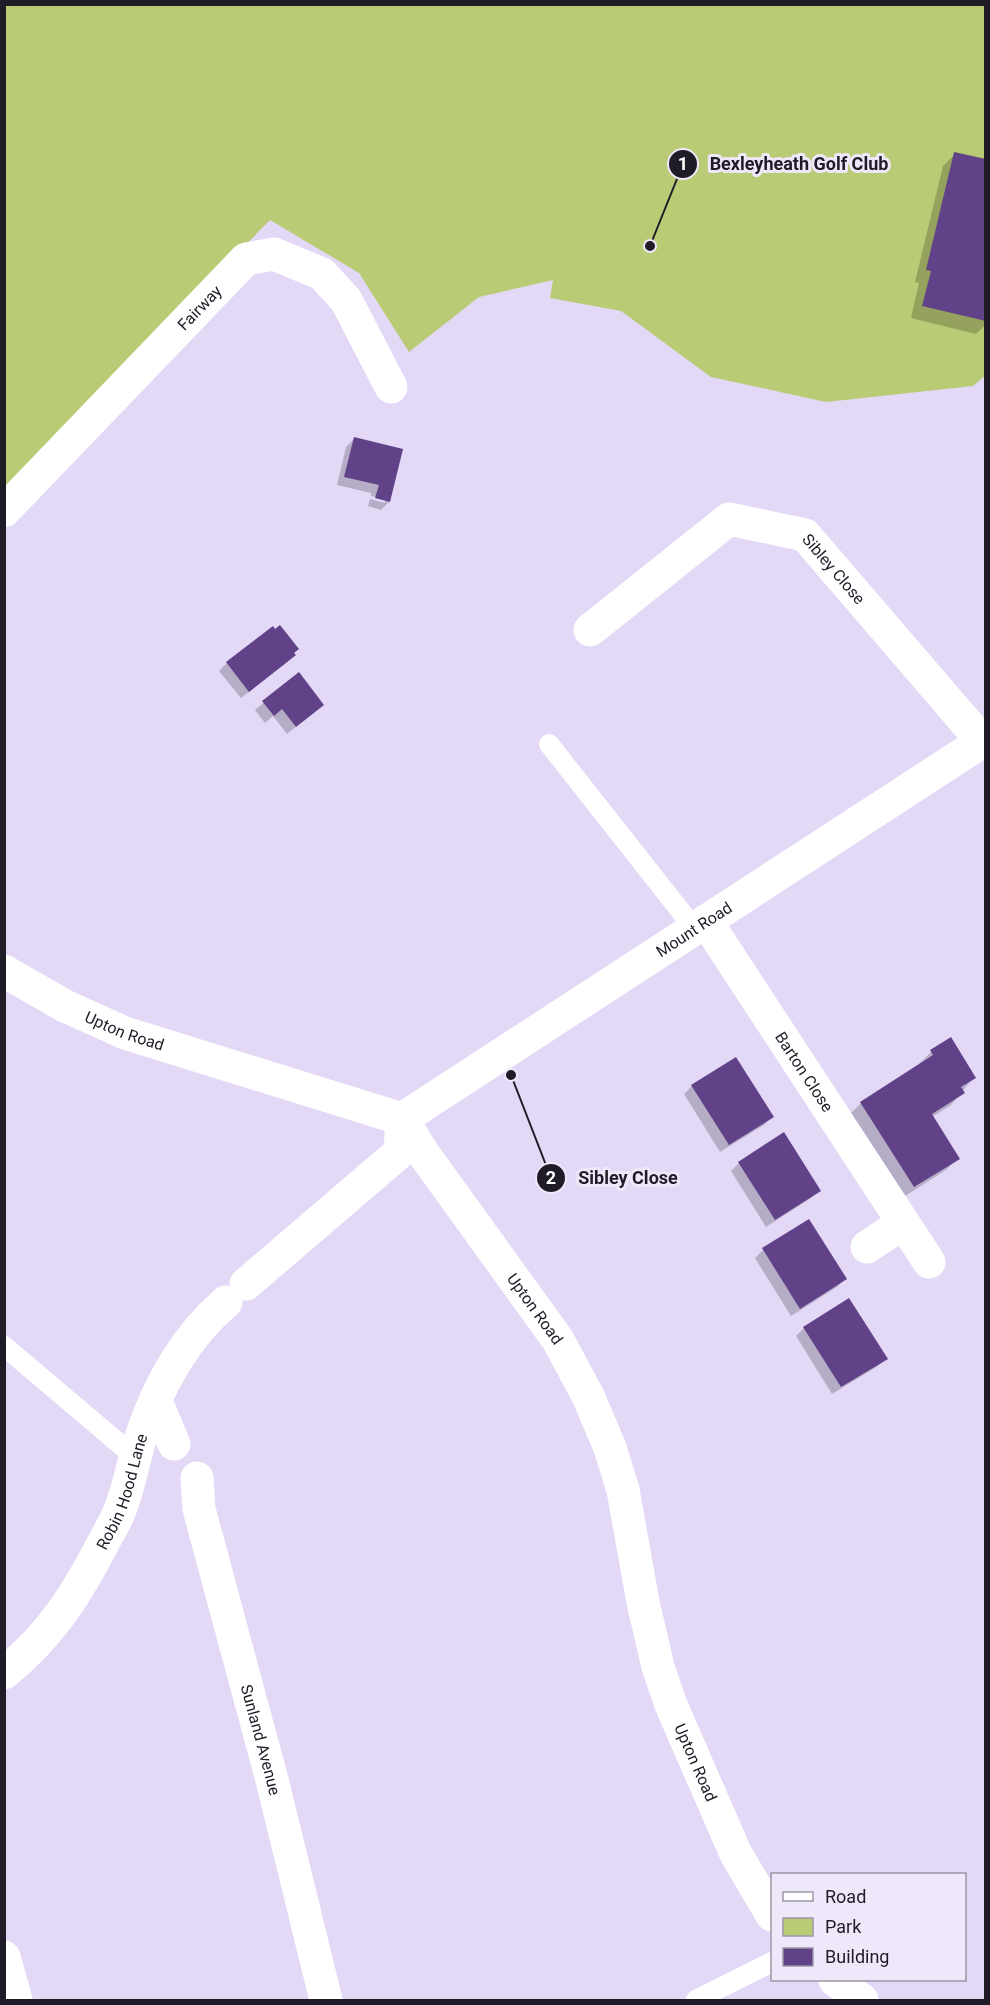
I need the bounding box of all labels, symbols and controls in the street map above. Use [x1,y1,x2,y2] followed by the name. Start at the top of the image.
[668,146,900,182] callout: Bexleyheath Golf Club
[678,153,688,174] text: 1
[710,153,888,174] text: Bexleyheath Golf Club
[174,281,226,334] street label: Fairway
[798,530,869,608] street label: Sibley Close
[653,898,736,961] street label: Mount Road
[82,1007,166,1055] street label: Upton Road
[771,1028,837,1115] street label: Barton Close
[536,1160,689,1196] callout: Sibley Close
[546,1167,556,1188] text: 2
[578,1167,678,1188] text: Sibley Close
[503,1270,567,1348] street label: Upton Road
[92,1431,151,1553] street label: Robin Hood Lane
[237,1682,284,1797] street label: Sunland Avenue
[670,1721,721,1804] street label: Upton Road
[771,1873,966,1981] legend
[825,1886,866,1907] text: Road
[825,1916,862,1937] text: Park
[825,1946,889,1967] text: Building

